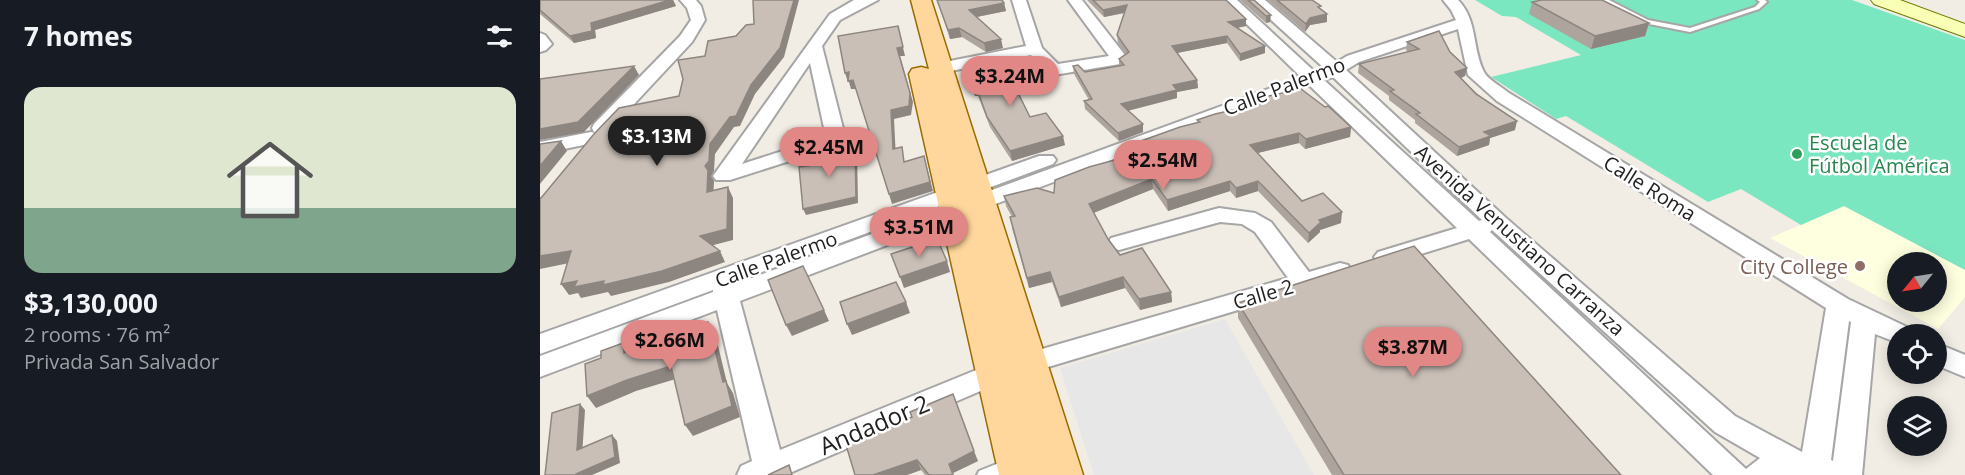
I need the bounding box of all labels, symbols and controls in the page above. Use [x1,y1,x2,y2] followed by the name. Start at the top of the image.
[24,18,133,54] text: 7 homes
[483,20,516,53] icon: filters
[1219,50,1349,122] street label: Calle Palermo
[961,56,1059,107] pin: $3.24M
[975,62,1045,89] text: $3.24M
[608,116,706,167] pin: $3.13M
[622,122,692,149] text: $3.13M
[216,126,324,234] icon: home
[780,127,878,178] pin: $2.45M
[1809,129,1950,179] place label: Escuela de Fútbol América
[794,133,864,160] text: $2.45M
[1409,138,1631,342] street label: Avenida Venustiano Carranza
[1114,140,1212,191] pin: $2.54M
[1128,146,1198,173] text: $2.54M
[1790,147,1804,161] marker: Escuela de Fútbol América
[1599,149,1701,227] street label: Calle Roma
[870,207,968,258] pin: $3.51M
[884,213,954,240] text: $3.51M
[711,224,841,294] street label: Calle Palermo
[1887,252,1947,312] north arrow
[1887,252,1947,456] map controls
[1740,253,1848,280] place label: City College
[1853,259,1867,273] marker: City College
[1230,273,1296,315] street label: Calle 2
[24,285,158,321] text: $3,130,000
[621,320,719,371] pin: $2.66M
[24,321,170,348] text: 2 rooms · 76 m²
[1887,324,1947,384] button: locate
[635,326,705,353] text: $2.66M
[1364,327,1462,378] pin: $3.87M
[1378,333,1448,360] text: $3.87M
[24,348,219,375] text: Privada San Salvador
[814,386,934,462] street label: Andador 2
[1887,396,1947,456] button: layers

